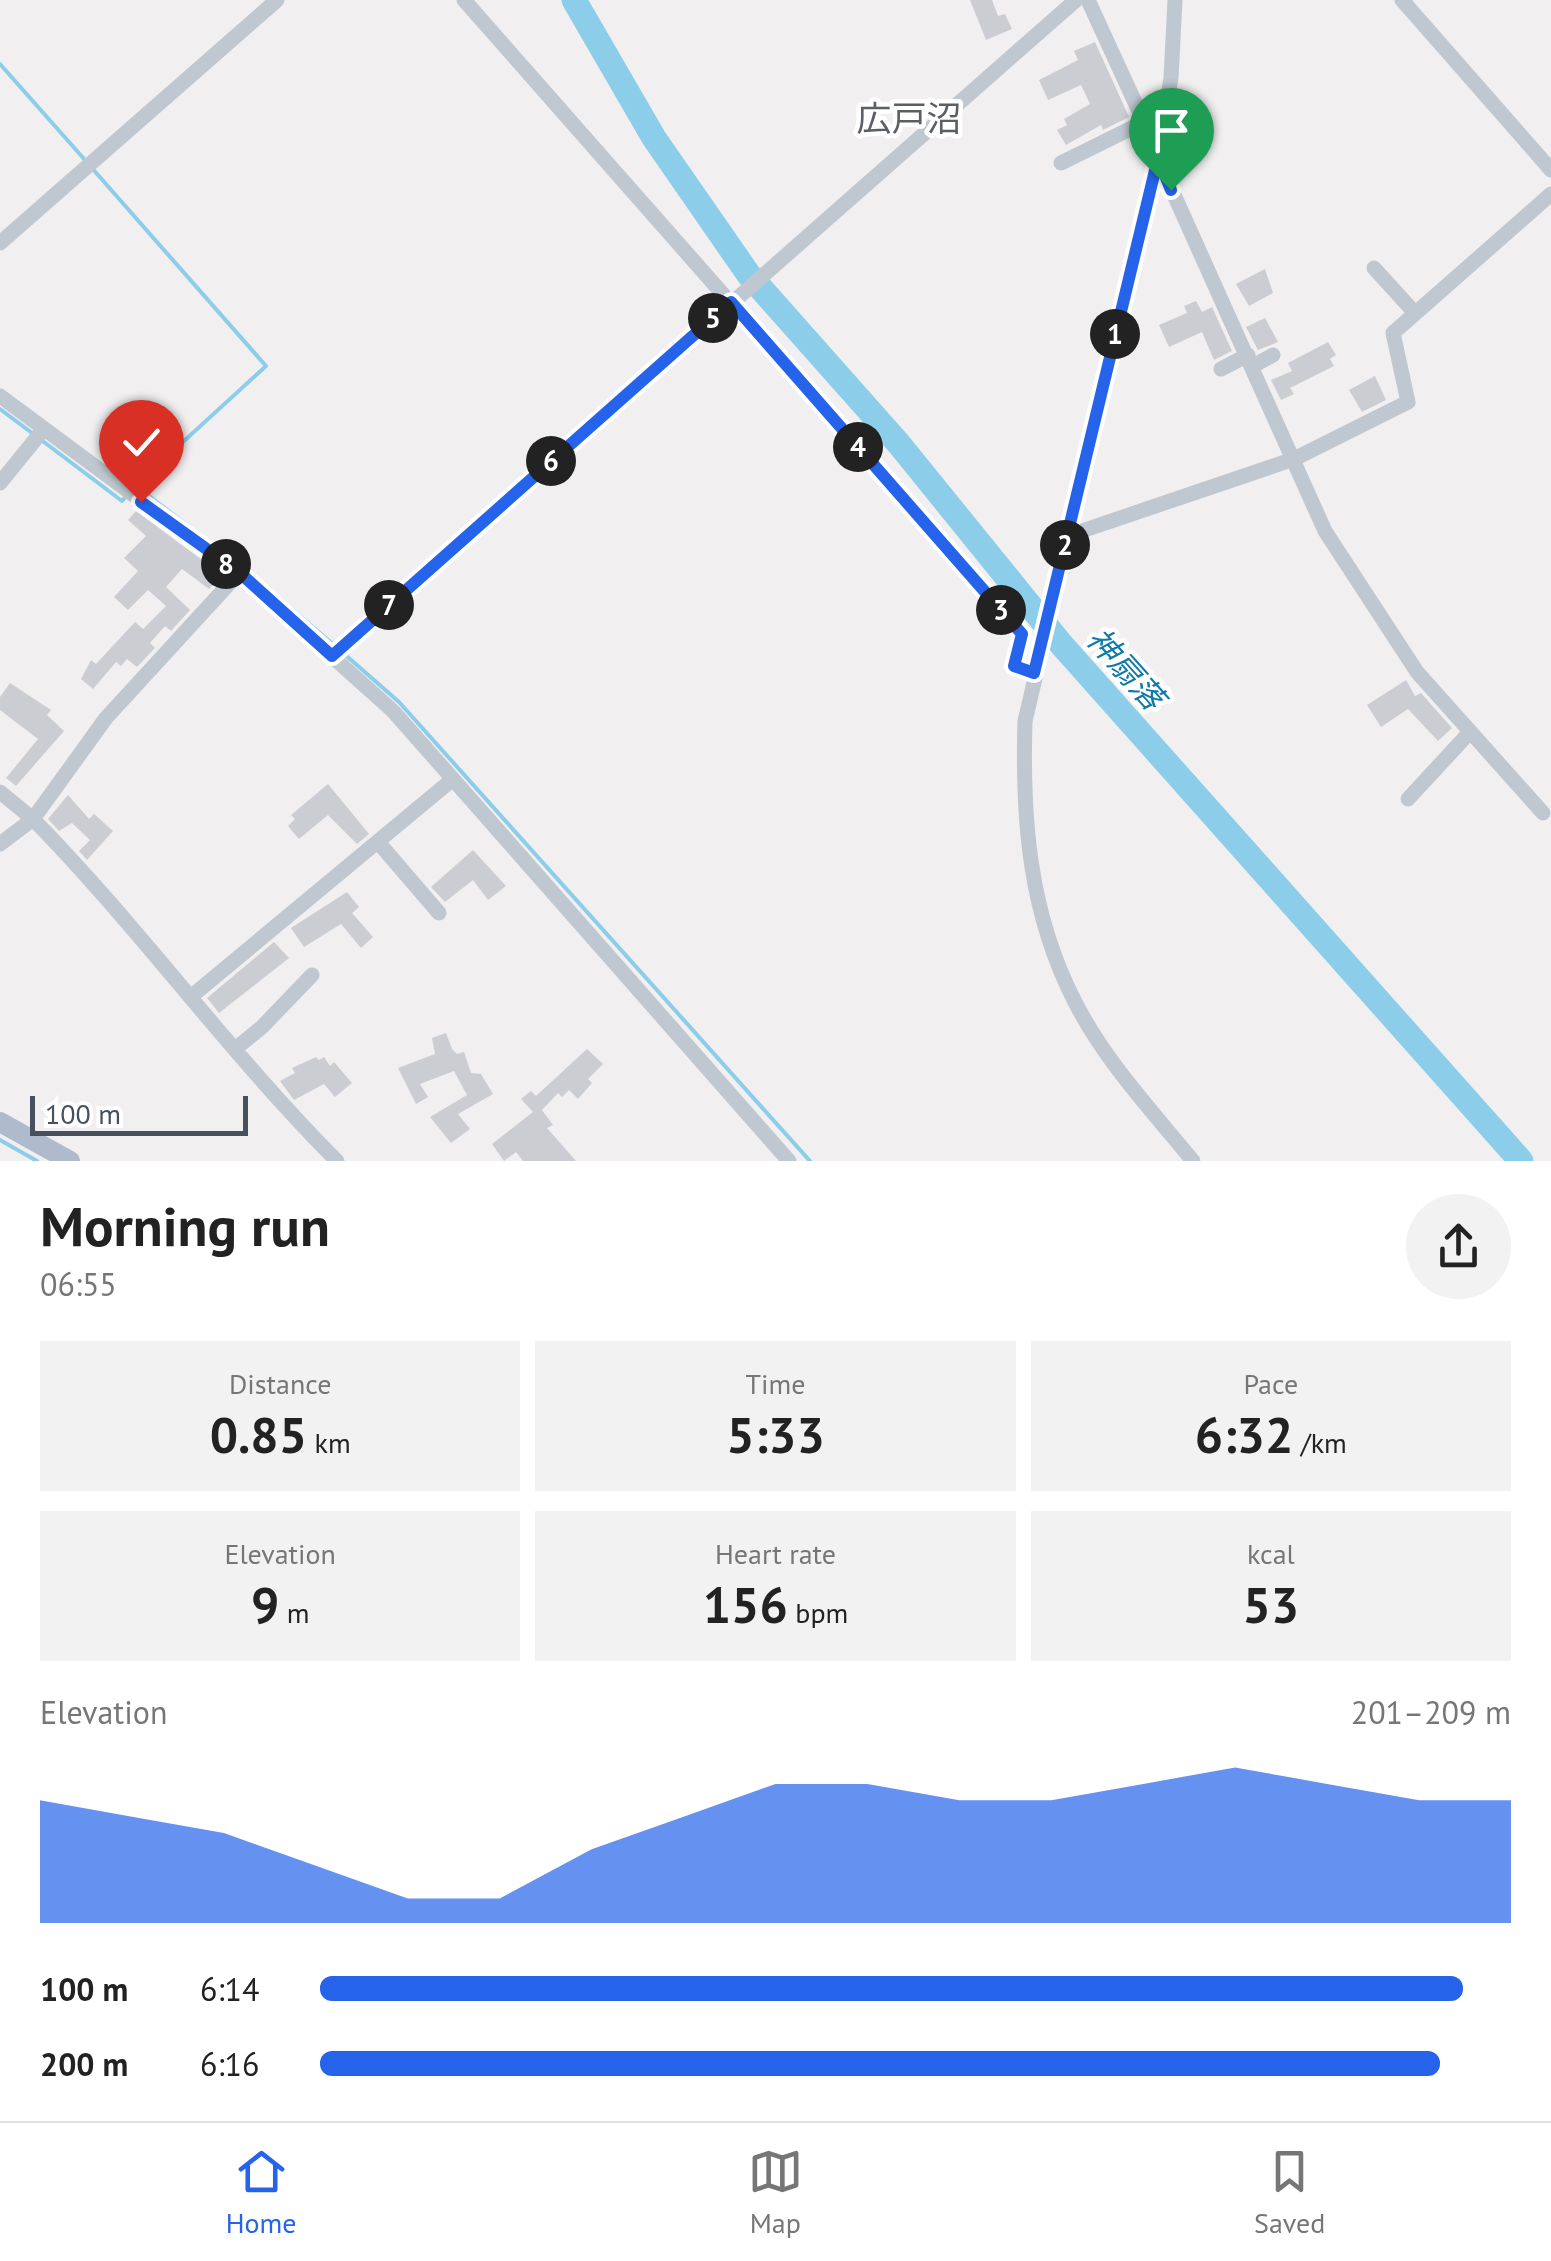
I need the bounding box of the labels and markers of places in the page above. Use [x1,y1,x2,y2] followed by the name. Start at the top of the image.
[1129,88,1214,191] pin
[688,293,738,343] pin: 5
[1090,309,1140,359] pin: 1
[99,400,184,503] pin
[833,422,883,472] pin: 4
[526,436,576,486] pin: 6
[1040,520,1090,570] pin: 2
[201,539,251,589] pin: 8
[364,580,414,630] pin: 7
[976,585,1026,635] pin: 3

